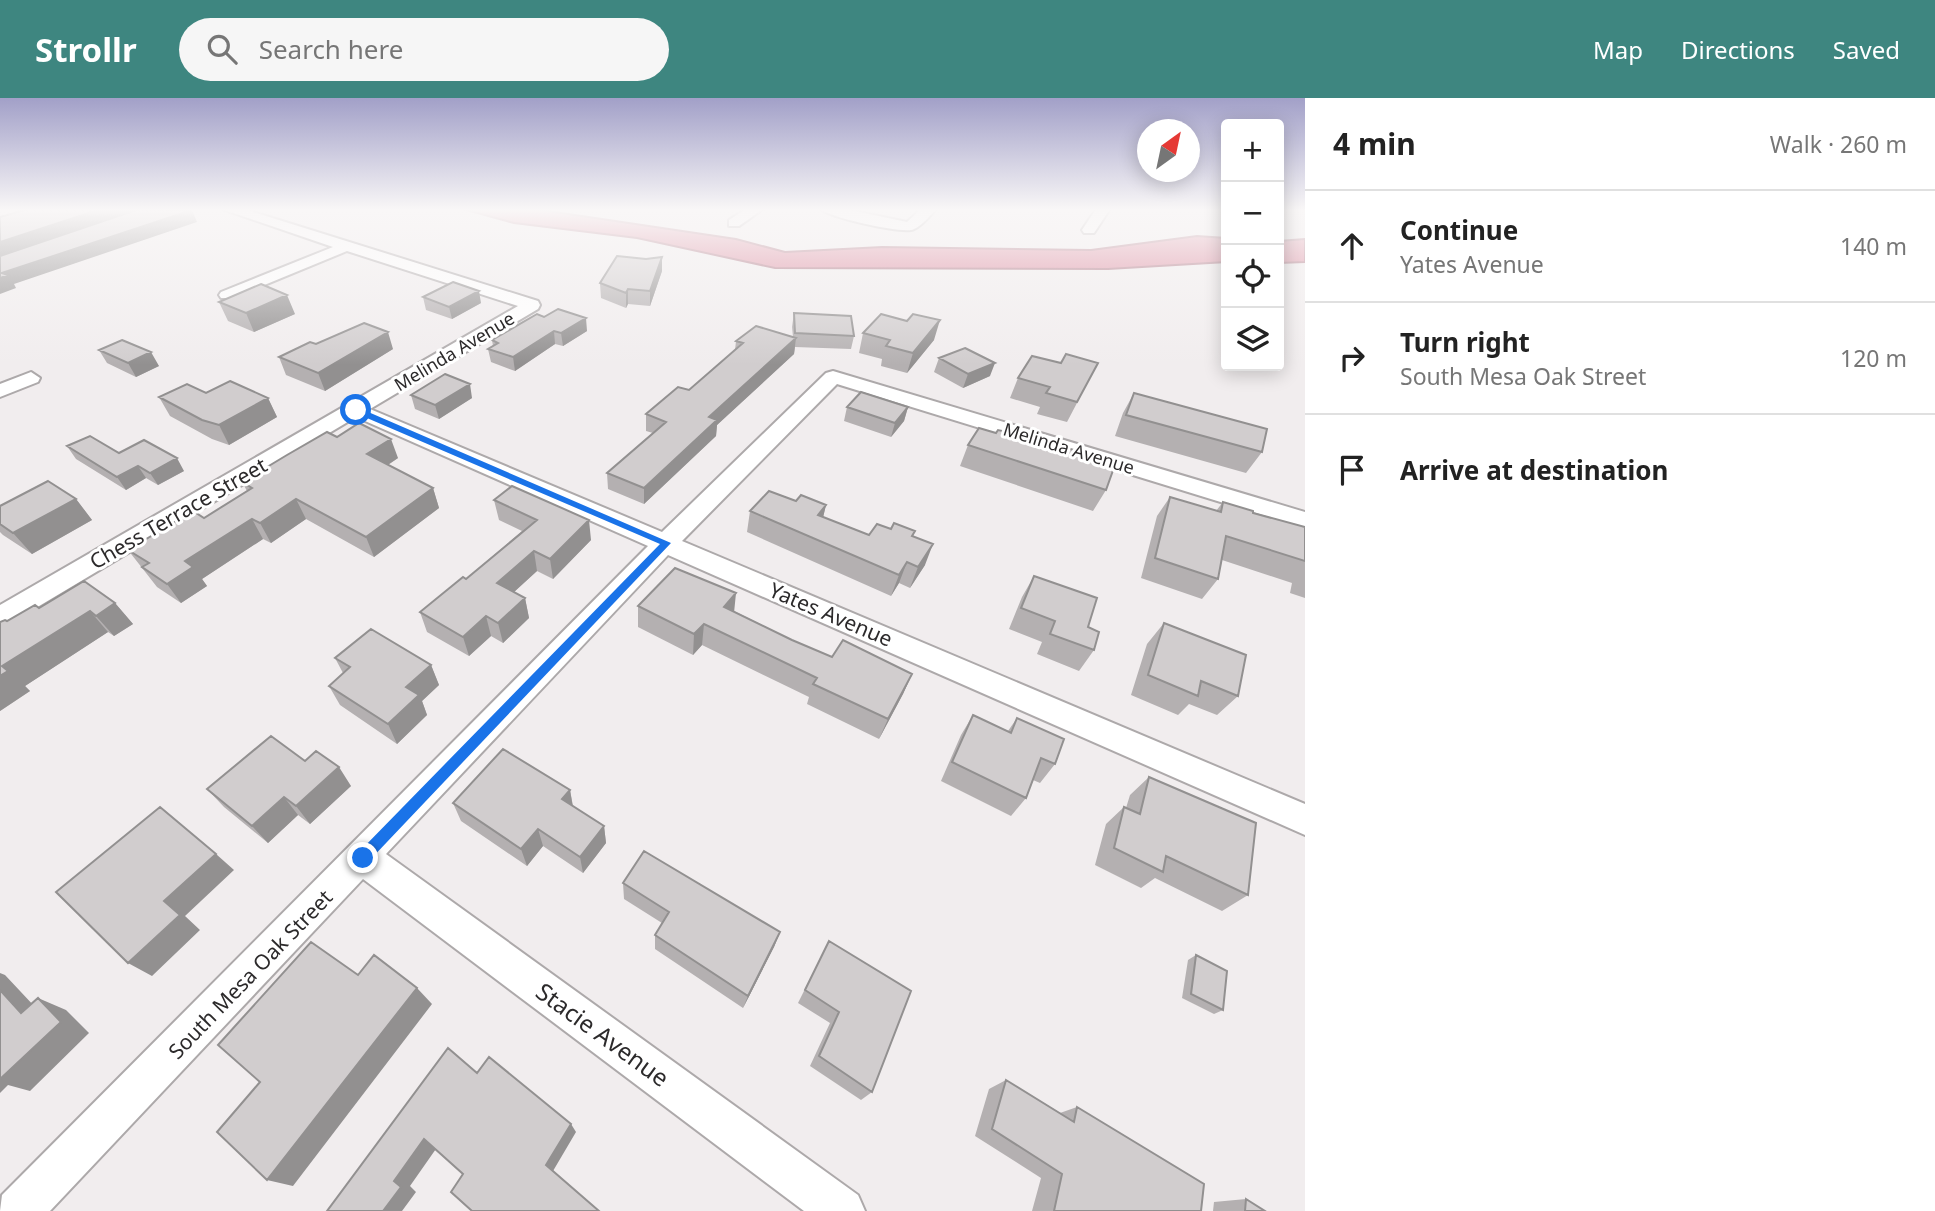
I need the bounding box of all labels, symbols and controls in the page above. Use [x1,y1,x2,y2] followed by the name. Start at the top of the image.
[179,18,669,81] search box
[35,27,137,72] text: Strollr
[203,30,241,68] icon: search
[259,31,403,67] text: Search here
[1593,33,1643,66] text: Map
[1681,33,1795,66] text: Directions
[1833,33,1900,66] text: Saved
[1137,119,1200,182] north arrow
[1221,119,1284,371] map controls
[1221,119,1284,182] button: +
[1333,123,1416,164] text: 4 min
[1770,128,1907,160] text: Walk · 260 m
[1221,182,1284,245] button: −
[1400,212,1518,248] text: Continue
[1333,227,1371,265] icon: ahead
[1840,230,1907,262] text: 140 m
[1221,245,1284,308] button: locate
[1400,248,1544,280] text: Yates Avenue
[390,306,518,396] street label: Melinda Avenue
[1221,308,1284,371] button: layers
[1400,324,1530,360] text: Turn right
[1333,339,1371,377] icon: right
[1840,342,1907,374] text: 120 m
[1400,360,1646,392] text: South Mesa Oak Street
[340,394,371,425] route start
[1000,417,1138,479] street label: Melinda Avenue
[84,451,272,575] street label: Chess Terrace Street
[1333,451,1371,489] icon: arrive
[1400,452,1669,488] text: Arrive at destination
[765,575,897,653] street label: Yates Avenue
[347,842,378,873] route end
[162,883,338,1065] street label: South Mesa Oak Street
[530,974,676,1094] street label: Stacie Avenue

